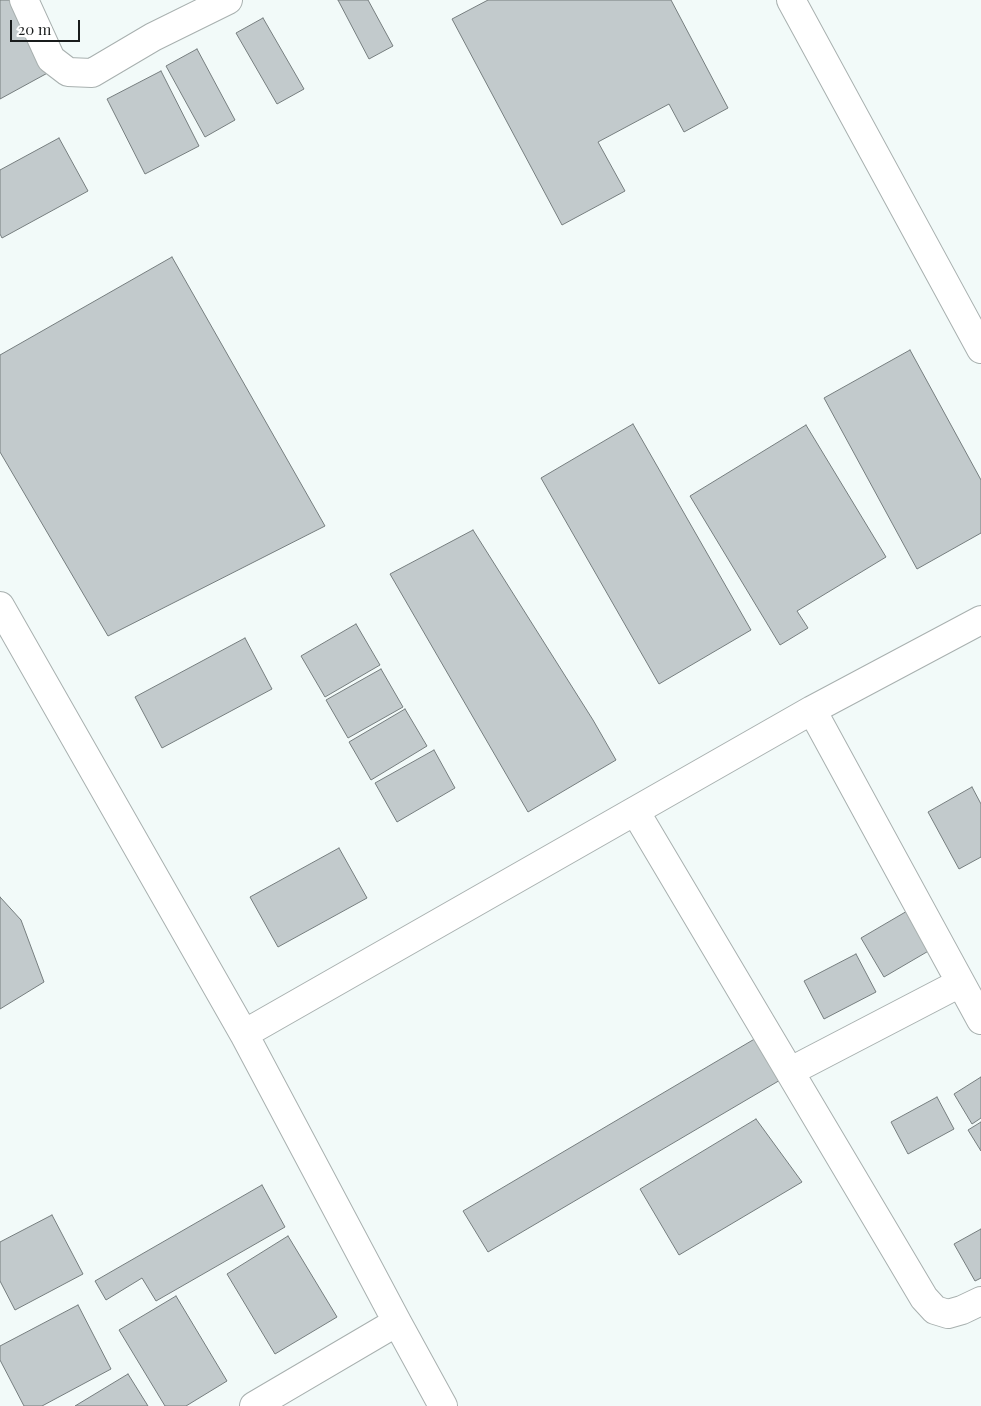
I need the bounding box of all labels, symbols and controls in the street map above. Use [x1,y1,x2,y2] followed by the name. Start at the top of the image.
[12,10,82,42] scale bar
[18,19,51,39] text: 20 m

